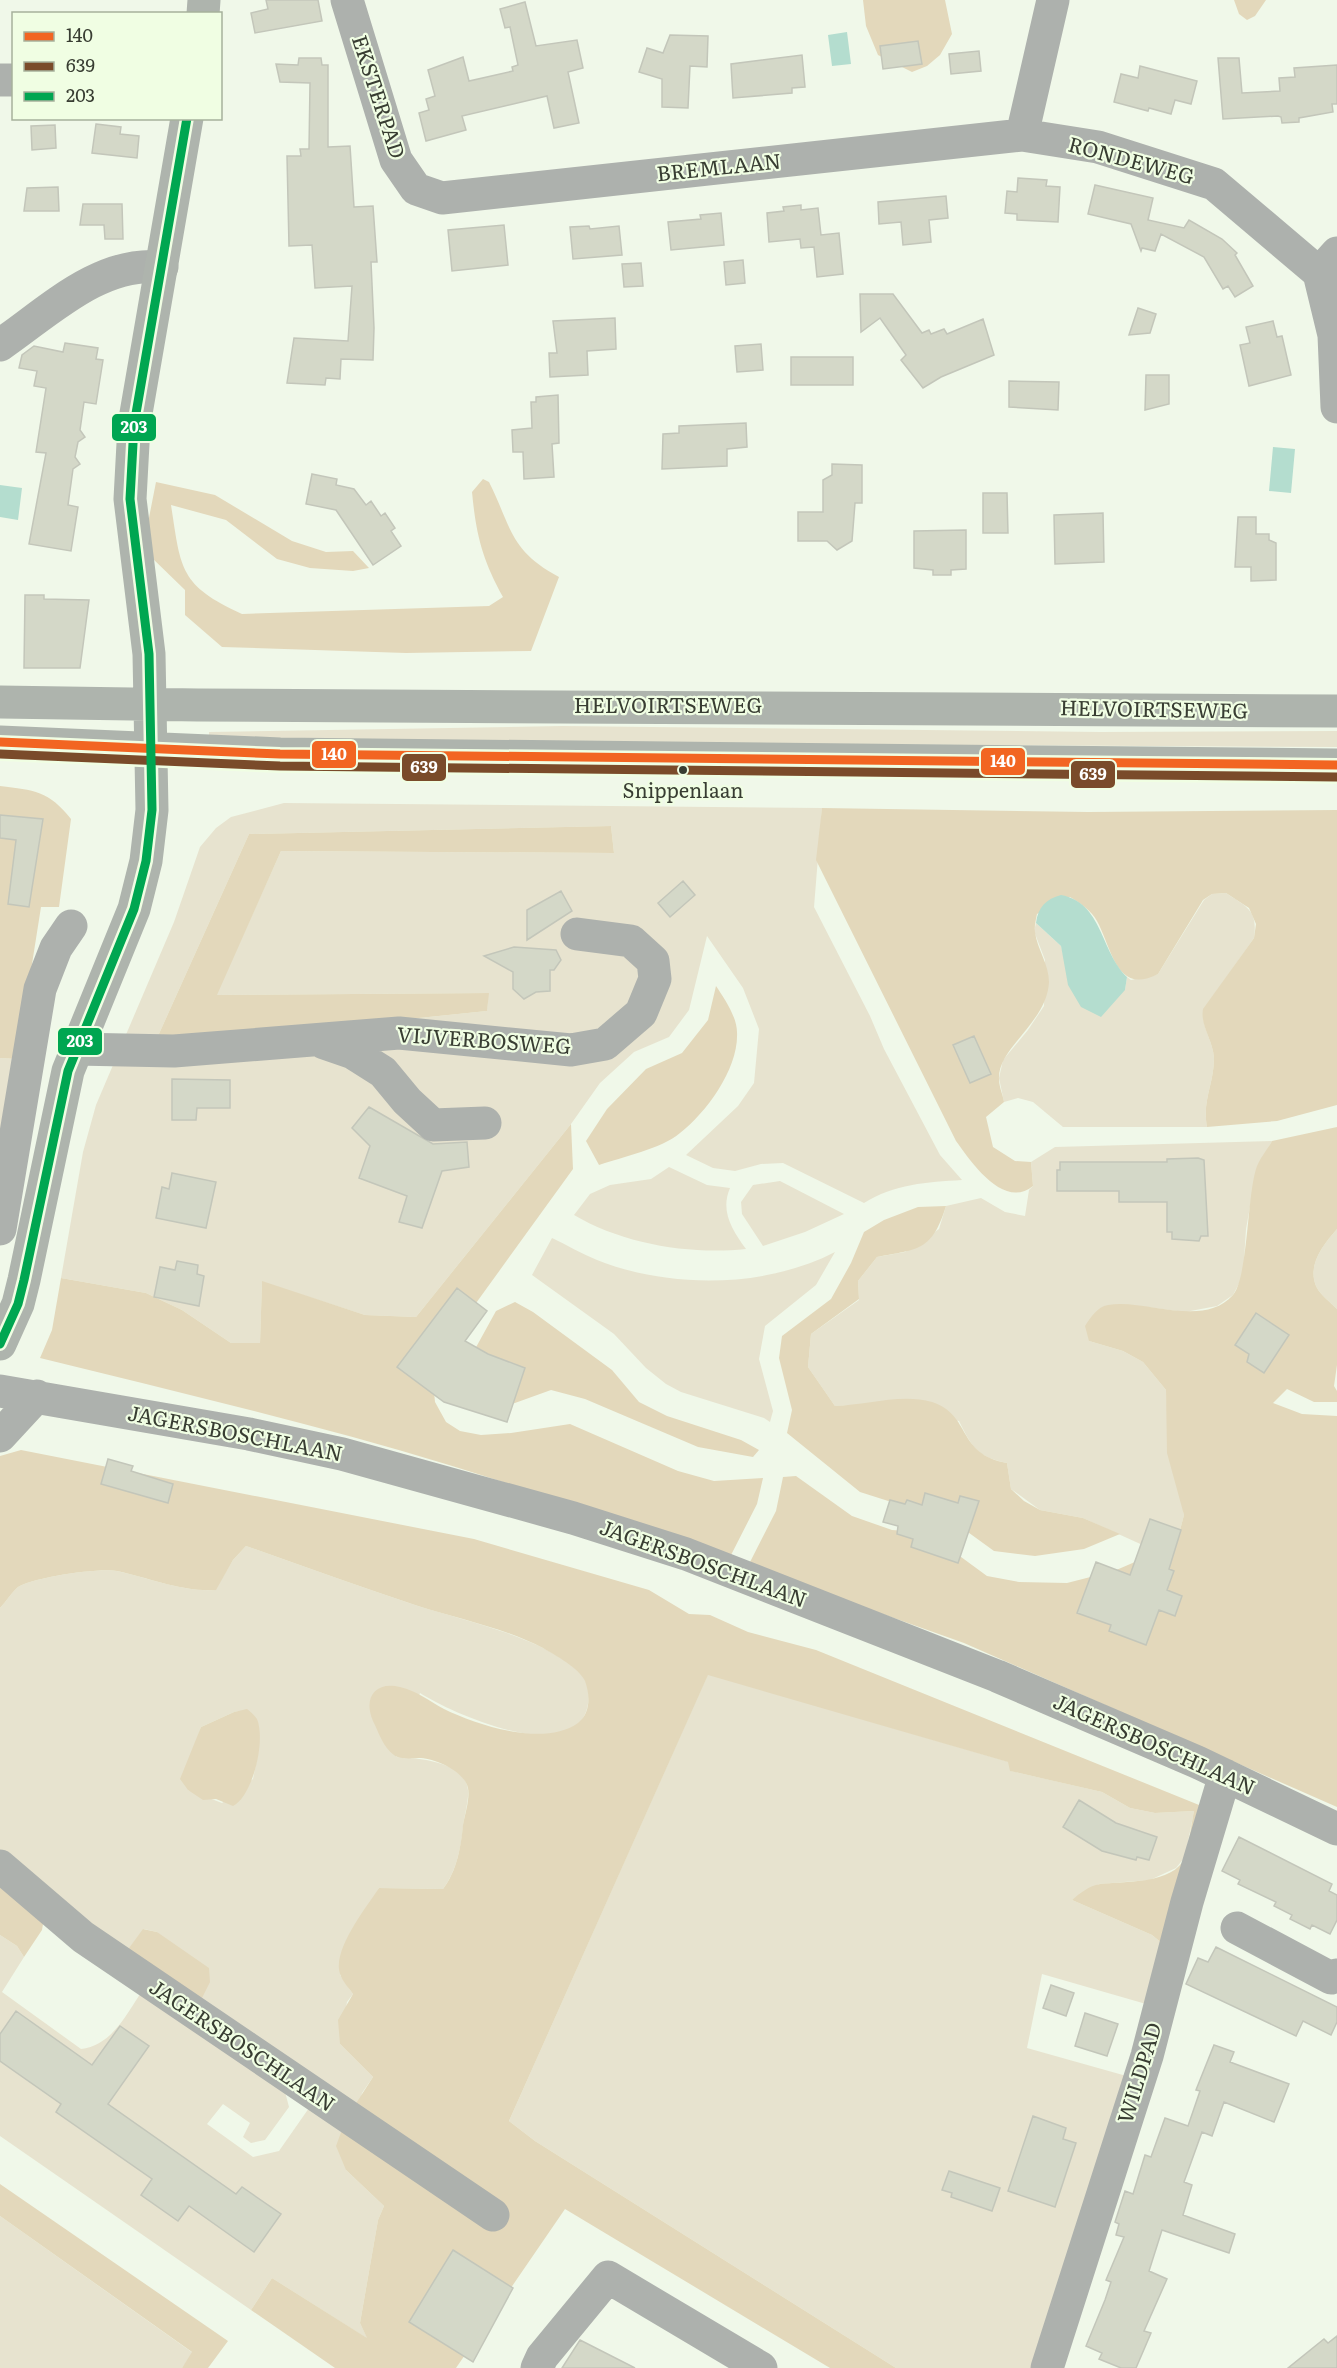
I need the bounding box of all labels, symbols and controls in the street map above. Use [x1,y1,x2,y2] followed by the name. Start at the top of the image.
[12,12,222,120] legend
[66,21,93,48] text: 140
[346,30,415,162] street label: EKSTERPAD
[66,51,95,78] text: 639
[66,81,95,108] text: 203
[1065,127,1198,190] street label: RONDEWEG
[655,144,783,187] street label: BREMLAAN
[111,413,157,442] line badge: 203
[120,414,148,438] text: 203
[574,688,762,719] street label: HELVOIRTSEWEG
[1060,690,1249,725] street label: HELVOIRTSEWEG
[311,740,357,769] line badge: 140
[321,741,347,765] text: 140
[980,747,1026,776] line badge: 140
[990,748,1016,772] text: 140
[401,753,447,782] line badge: 639
[410,754,438,778] text: 639
[1070,760,1116,789] line badge: 639
[1079,761,1107,785] text: 639
[677,764,689,776] marker: Snippenlaan
[622,774,744,804] place label: Snippenlaan
[396,1017,572,1060] street label: VIJVERBOSWEG
[57,1027,103,1056] line badge: 203
[66,1028,94,1052] text: 203
[125,1395,346,1468] street label: JAGERSBOSCHLAAN
[596,1510,812,1614] street label: JAGERSBOSCHLAAN
[1049,1684,1261,1801] street label: JAGERSBOSCHLAAN
[144,1970,343,2118] street label: JAGERSBOSCHLAAN
[1108,2018,1168,2126] street label: WILDPAD

